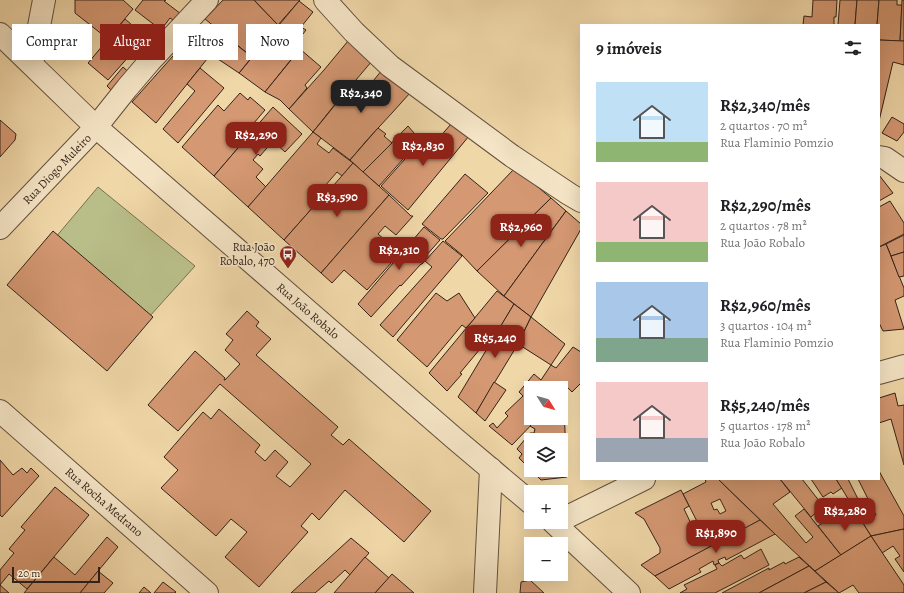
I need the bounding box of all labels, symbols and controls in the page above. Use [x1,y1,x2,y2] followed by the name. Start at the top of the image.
[12,24,92,60] chip: Comprar
[100,24,165,60] chip: Alugar
[173,24,238,60] chip: Filtros
[246,24,303,60] chip: Novo
[596,37,662,60] text: 9 imóveis
[842,37,864,59] icon: filters
[324,80,398,114] pin: R$2,340
[340,84,382,101] text: R$2,340
[720,94,810,117] text: R$2,340/mês
[628,98,676,146] icon: home
[720,117,807,134] text: 2 quartos · 70 m²
[219,122,293,156] pin: R$2,290
[234,126,278,143] text: R$2,290
[19,130,95,208] street label: Rua Diogo Muleiro
[386,133,460,167] pin: R$2,830
[720,134,833,151] text: Rua Flaminio Pomzio
[402,137,444,154] text: R$2,830
[300,184,374,218] pin: R$3,590
[316,188,358,205] text: R$3,590
[720,194,811,217] text: R$2,290/mês
[628,198,676,246] icon: home
[484,214,558,248] pin: R$2,960
[720,217,807,234] text: 2 quartos · 78 m²
[500,218,542,235] text: R$2,960
[720,234,805,251] text: Rua João Robalo
[362,237,436,271] pin: R$2,310
[219,239,275,269] place label: Rua João Robalo, 470
[379,241,419,258] text: R$2,310
[278,244,298,269] bus stop icon: Rua João Robalo, 470
[273,279,343,343] street label: Rua João Robalo
[720,294,811,317] text: R$2,960/mês
[628,298,676,346] icon: home
[720,317,811,334] text: 3 quartos · 104 m²
[458,325,532,359] pin: R$5,240
[474,329,516,346] text: R$5,240
[720,334,833,351] text: Rua Flaminio Pomzio
[524,381,568,425] north arrow
[524,381,568,581] map controls
[720,394,810,417] text: R$5,240/mês
[628,398,676,446] icon: home
[720,417,811,434] text: 5 quartos · 178 m²
[524,433,568,477] button: layers
[720,434,805,451] text: Rua João Robalo
[62,464,146,540] street label: Rua Rocha Medrano
[524,485,568,529] button: +
[808,498,882,532] pin: R$2,280
[823,502,867,519] text: R$2,280
[679,520,753,554] pin: R$1,890
[695,524,737,541] text: R$1,890
[524,537,568,581] button: −
[12,565,100,584] scale bar
[18,566,40,581] text: 20 m

